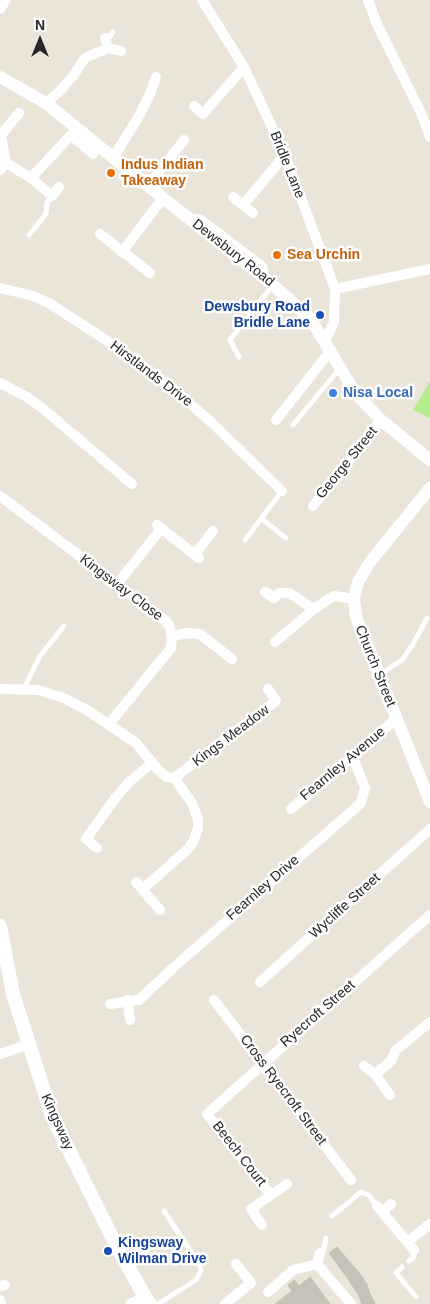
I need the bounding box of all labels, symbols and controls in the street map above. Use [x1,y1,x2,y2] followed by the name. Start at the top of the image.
[15,15,65,65] north arrow
[35,17,45,33] text: N
[266,129,308,201] street label: Bridle Lane
[121,157,203,190] place label: Indus Indian Takeaway
[105,167,117,179] marker: Indus Indian Takeaway
[189,216,277,290] street label: Dewsbury Road
[287,247,360,263] place label: Sea Urchin
[271,249,283,261] marker: Sea Urchin
[204,299,310,332] place label: Dewsbury Road Bridle Lane
[314,309,326,321] marker: Dewsbury Road Bridle Lane
[106,338,196,410] street label: Hirstlands Drive
[343,385,413,401] place label: Nisa Local
[327,387,339,399] marker: Nisa Local
[313,424,381,502] street label: George Street
[76,551,166,625] street label: Kingsway Close
[351,623,399,709] street label: Church Street
[189,702,273,770] street label: Kings Meadow
[297,724,389,804] street label: Fearnley Avenue
[223,852,303,924] street label: Fearnley Drive
[306,870,384,942] street label: Wycliffe Street
[277,977,359,1051] street label: Ryecroft Street
[236,1032,330,1148] street label: Cross Ryecroft Street
[37,1091,77,1153] street label: Kingsway
[208,1118,270,1190] street label: Beech Court
[118,1235,207,1268] place label: Kingsway Wilman Drive
[102,1245,114,1257] marker: Kingsway Wilman Drive

